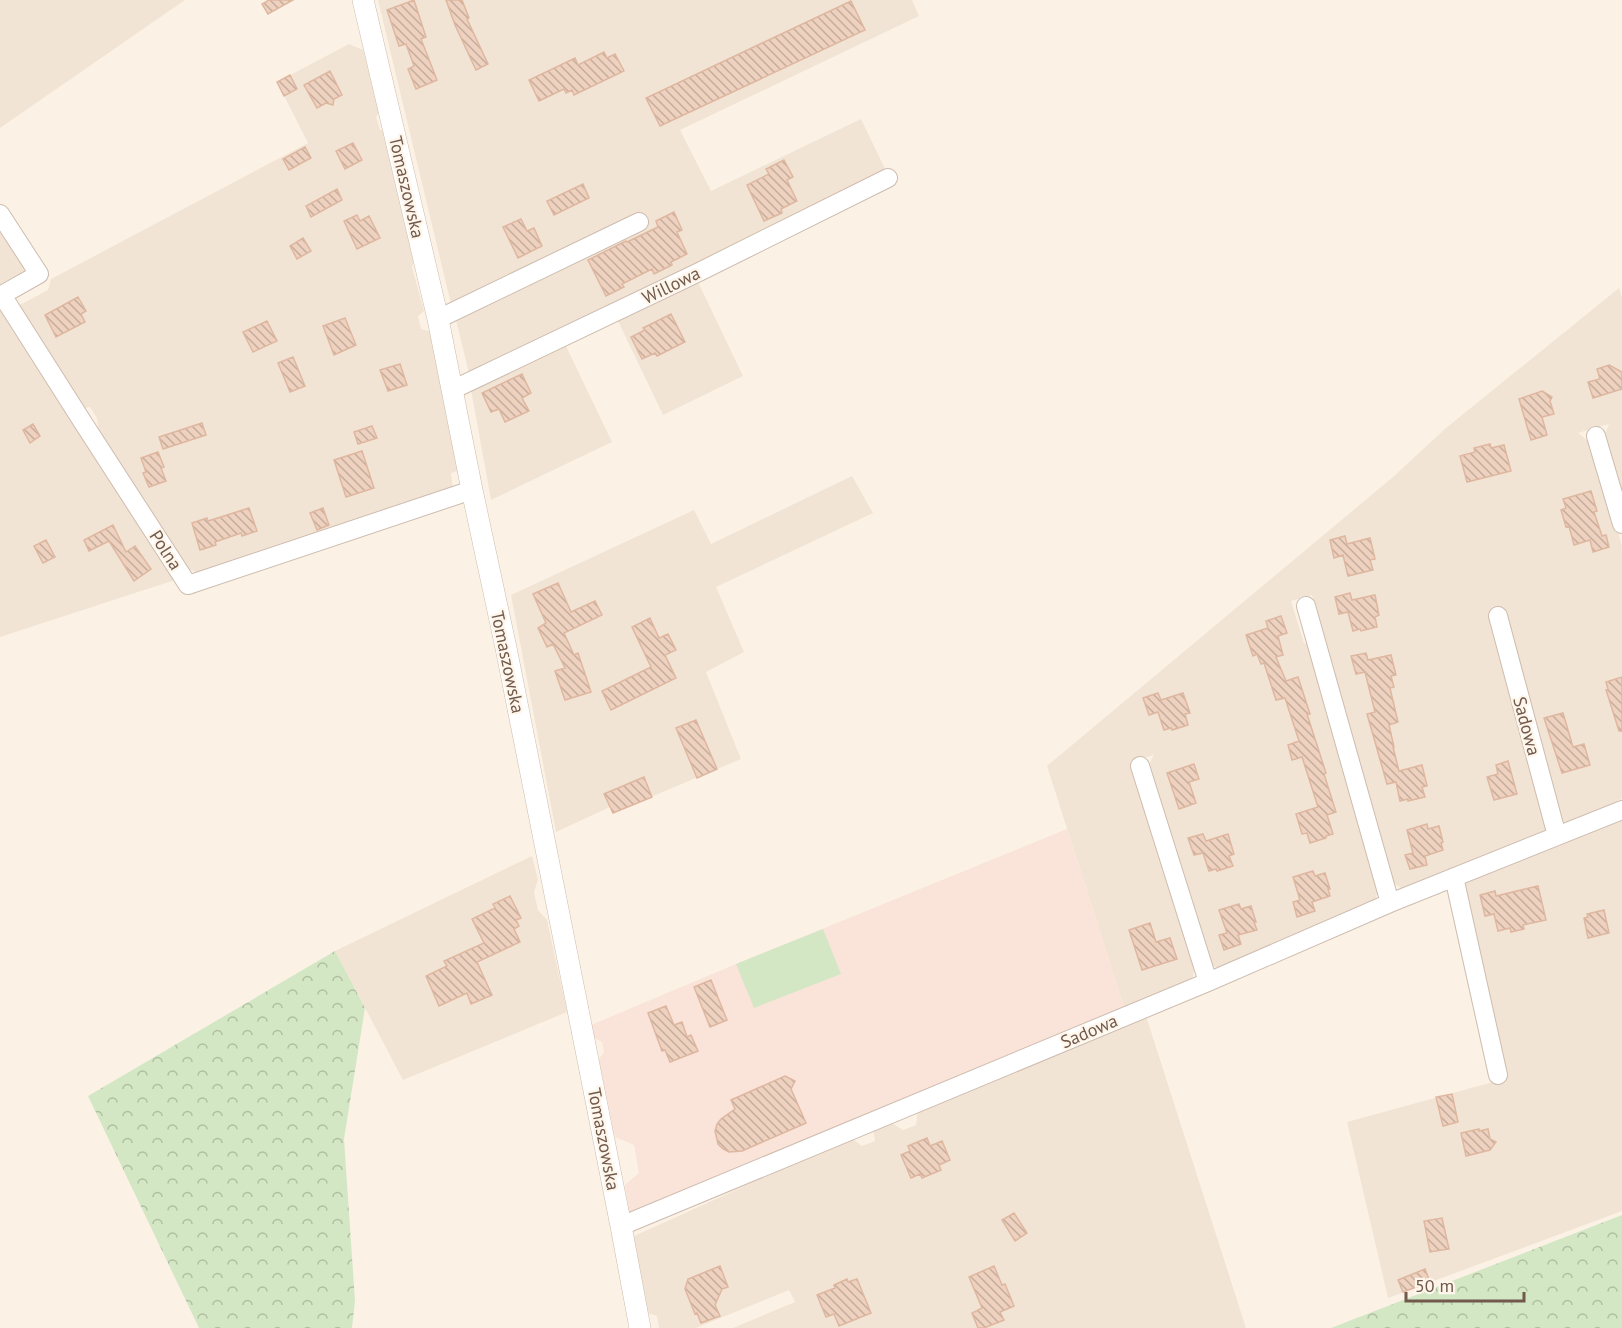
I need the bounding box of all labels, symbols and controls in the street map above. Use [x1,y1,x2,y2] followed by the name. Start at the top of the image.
[384,134,430,240] street label: Tomaszowska
[638,261,704,309] street label: Willowa
[145,526,187,574] street label: Polna
[486,609,530,715] street label: Tomaszowska
[1508,694,1546,758] street label: Sadowa
[1057,1009,1121,1053] street label: Sadowa
[583,1086,625,1192] street label: Tomaszowska
[1406,1265,1524,1303] scale bar
[1415,1274,1454,1297] text: 50 m

